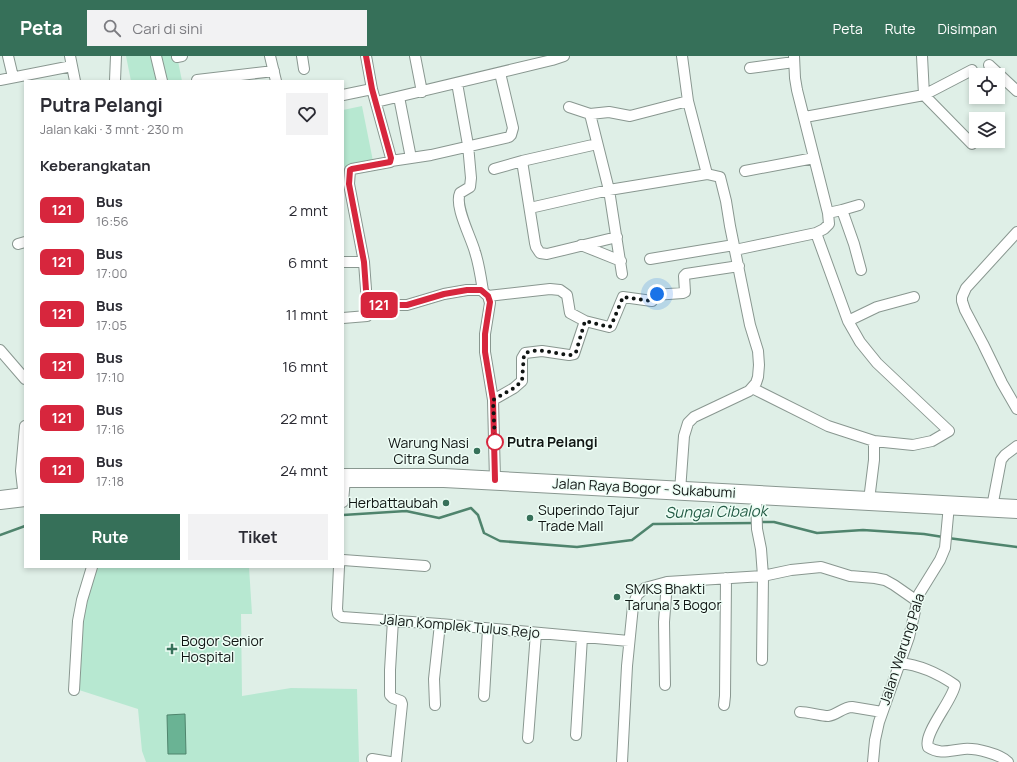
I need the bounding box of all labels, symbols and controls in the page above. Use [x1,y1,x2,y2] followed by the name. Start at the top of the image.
[87,10,367,46] search box
[20,15,63,41] text: Peta
[101,17,123,39] icon: search
[133,18,203,39] text: Cari di sini
[833,19,863,38] text: Peta
[885,19,915,38] text: Rute
[937,19,997,38] text: Disimpan
[969,68,1005,148] map controls
[969,68,1005,104] button: locate
[40,92,163,118] text: Putra Pelangi
[286,93,328,135] button: heart
[969,112,1005,148] button: layers
[40,120,183,138] text: Jalan kaki · 3 mnt · 230 m
[40,155,151,176] text: Keberangkatan
[96,191,123,212] text: Bus
[52,200,72,219] text: 121
[289,200,328,221] text: 2 mnt
[96,212,129,230] text: 16:56
[96,243,123,264] text: Bus
[52,252,72,271] text: 121
[288,252,328,273] text: 6 mnt
[96,264,127,282] text: 17:00
[647,284,667,304] your location
[356,292,402,318] line badge: 121
[96,295,123,316] text: Bus
[369,295,389,314] text: 121
[52,304,72,323] text: 121
[286,304,328,325] text: 11 mnt
[96,316,127,334] text: 17:05
[96,347,123,368] text: Bus
[52,356,72,375] text: 121
[282,356,328,377] text: 16 mnt
[96,368,124,386] text: 17:10
[96,399,123,420] text: Bus
[52,408,72,427] text: 121
[280,408,328,429] text: 22 mnt
[96,420,125,438] text: 17:16
[507,432,598,451] place label: Putra Pelangi
[388,433,469,468] place label: Warung Nasi Citra Sunda
[486,433,504,451] marker: Putra Pelangi
[472,446,482,456] marker: Warung Nasi Citra Sunda
[96,451,123,472] text: Bus
[52,460,72,479] text: 121
[280,460,328,481] text: 24 mnt
[96,472,124,490] text: 17:18
[552,473,736,502] street label: Jalan Raya Bogor - Sukabumi
[348,493,438,512] place label: Herbattaubah
[441,498,451,508] marker: Herbattaubah
[538,500,639,535] place label: Superindo Tajur Trade Mall
[665,500,770,523] water label: Sungai Cibalok
[525,513,535,523] marker: Superindo Tajur Trade Mall
[40,514,180,560] button: Rute
[188,514,328,560] button: Tiket
[625,579,721,614] place label: SMKS Bhakti Taruna 3 Bogor
[875,591,929,707] street label: Jalan Warung Pala
[612,592,622,602] marker: SMKS Bhakti Taruna 3 Bogor
[379,609,541,642] street label: Jalan Komplek Tulus Rejo
[181,631,264,666] place label: Bogor Senior Hospital
[166,643,178,655] marker: Bogor Senior Hospital

